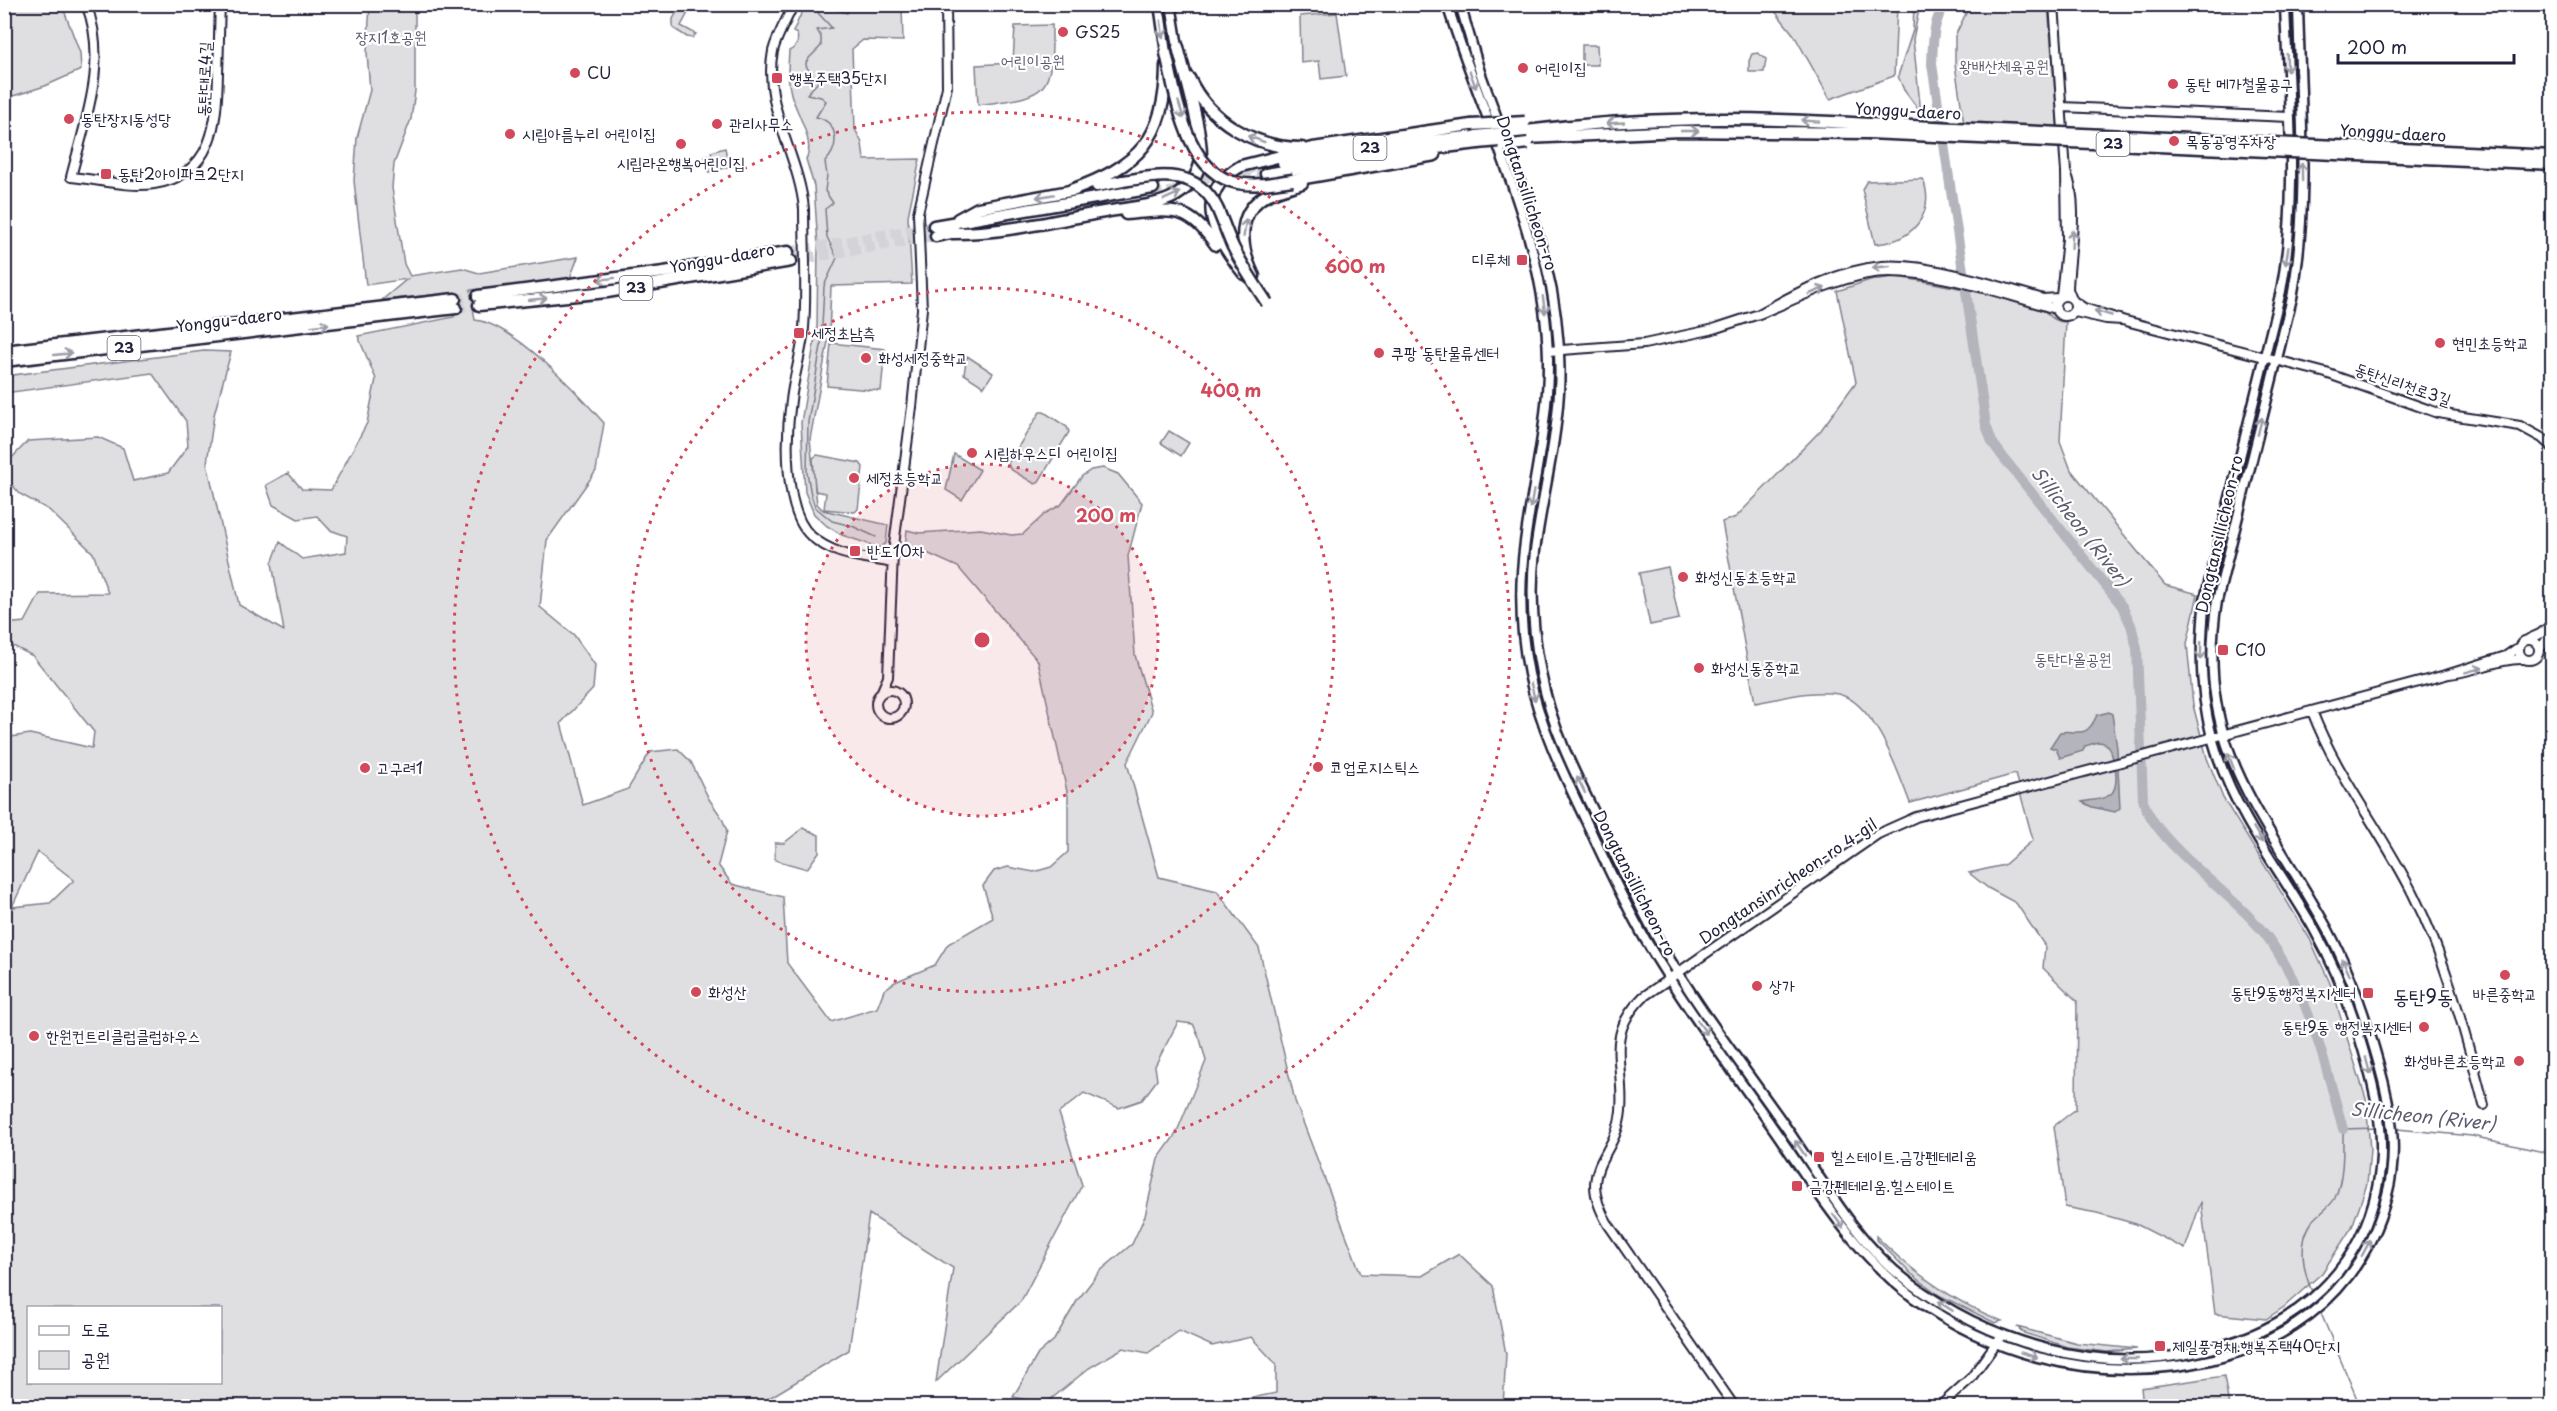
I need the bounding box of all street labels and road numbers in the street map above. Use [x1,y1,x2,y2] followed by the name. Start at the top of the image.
[190,41,216,117] street label: 동탄대로4길
[1854,95,1962,125] street label: Yonggu-daero
[1492,112,1564,273] street label: Dongtansillicheon-ro
[2339,117,2447,147] street label: Yonggu-daero
[2096,132,2130,156] road number: 23
[1354,136,1386,160] road number: 23
[667,236,776,278] street label: Yonggu-daero
[620,276,652,300] road number: 23
[175,301,283,337] street label: Yonggu-daero
[108,336,140,360] road number: 23
[2352,355,2455,411] street label: 동탄신리천로3길
[2188,453,2248,615] street label: Dongtansillicheon-ro
[1589,805,1683,960] street label: Dongtansillicheon-ro
[1694,811,1881,949] street label: Dongtansinricheon-ro 4-gil

